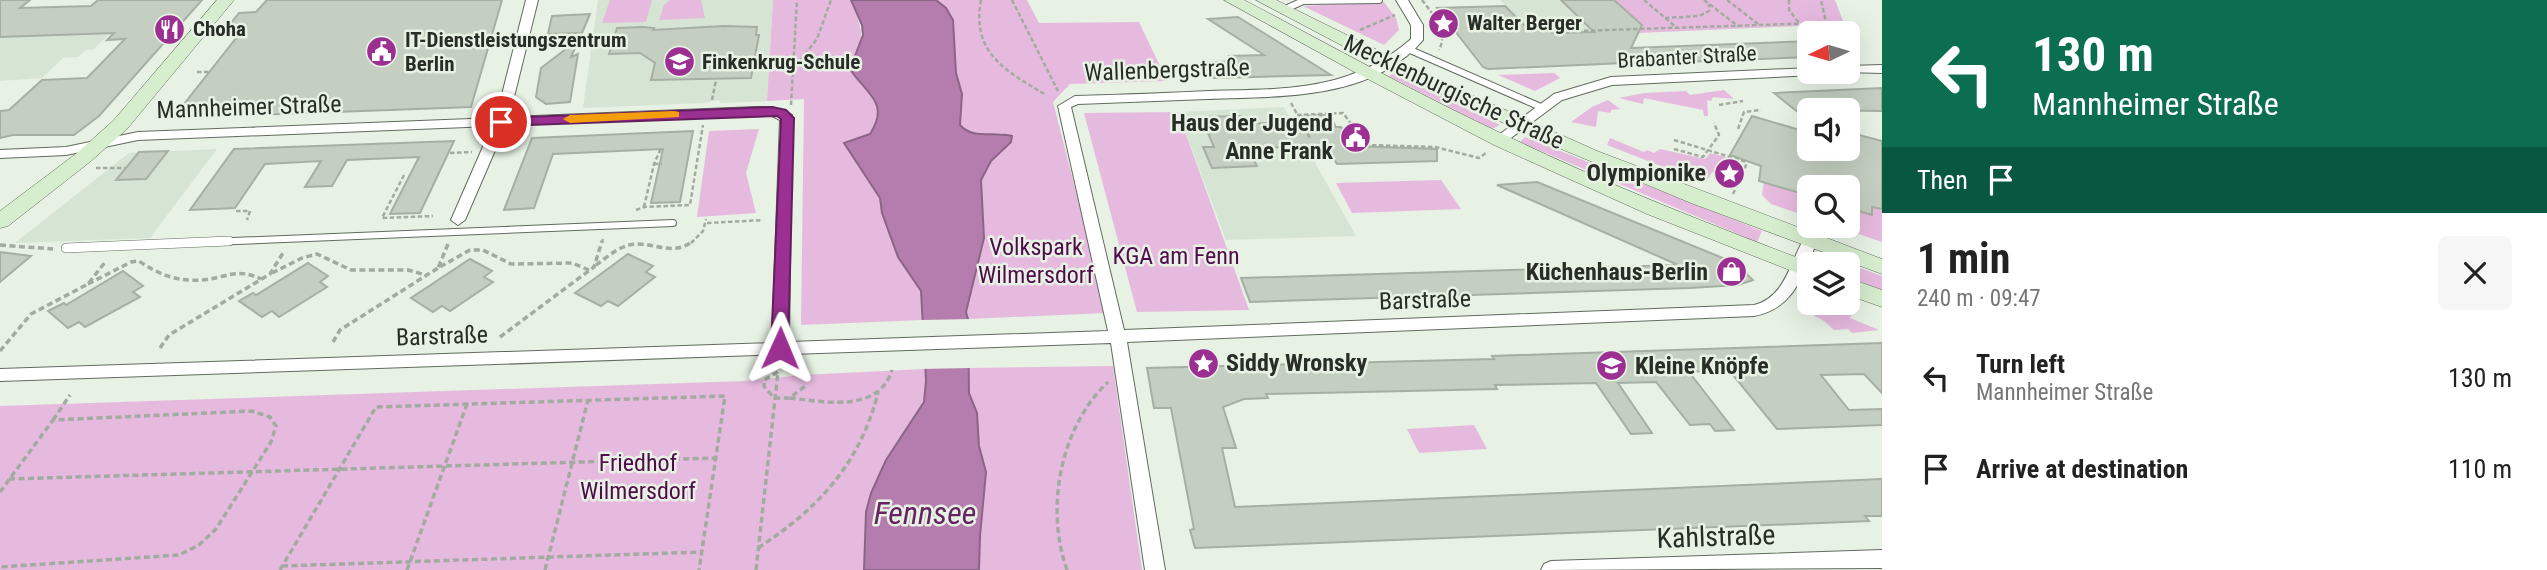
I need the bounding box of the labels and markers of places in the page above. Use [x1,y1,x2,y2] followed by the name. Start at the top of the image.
[1427,6,1461,40] place icon: Walter Berger
[1467,11,1582,35] place label: Walter Berger
[153,12,187,46] restaurant icon: Choha
[193,17,246,41] place label: Choha
[405,28,626,76] place label: IT-Dienstleistungszentrum Berlin
[365,35,399,69] public building icon: IT-Dienstleistungszentrum Berlin
[662,45,696,79] school or university icon: Finkenkrug-Schule
[702,50,860,74] place label: Finkenkrug-Schule
[471,92,531,152] pin
[1171,109,1334,165] place label: Haus der Jugend Anne Frank
[1339,120,1373,154] public building icon: Haus der Jugend Anne Frank
[1712,156,1746,190] place icon: Olympionike
[1587,159,1706,187] place label: Olympionike
[1714,255,1748,289] shop icon: Küchenhaus-Berlin
[1526,258,1708,286] place label: Küchenhaus-Berlin
[1186,346,1220,380] place icon: Siddy Wronsky
[1226,349,1367,377] place label: Siddy Wronsky
[1595,349,1629,383] school or university icon: Kleine Knöpfe
[1635,352,1769,380] place label: Kleine Knöpfe

